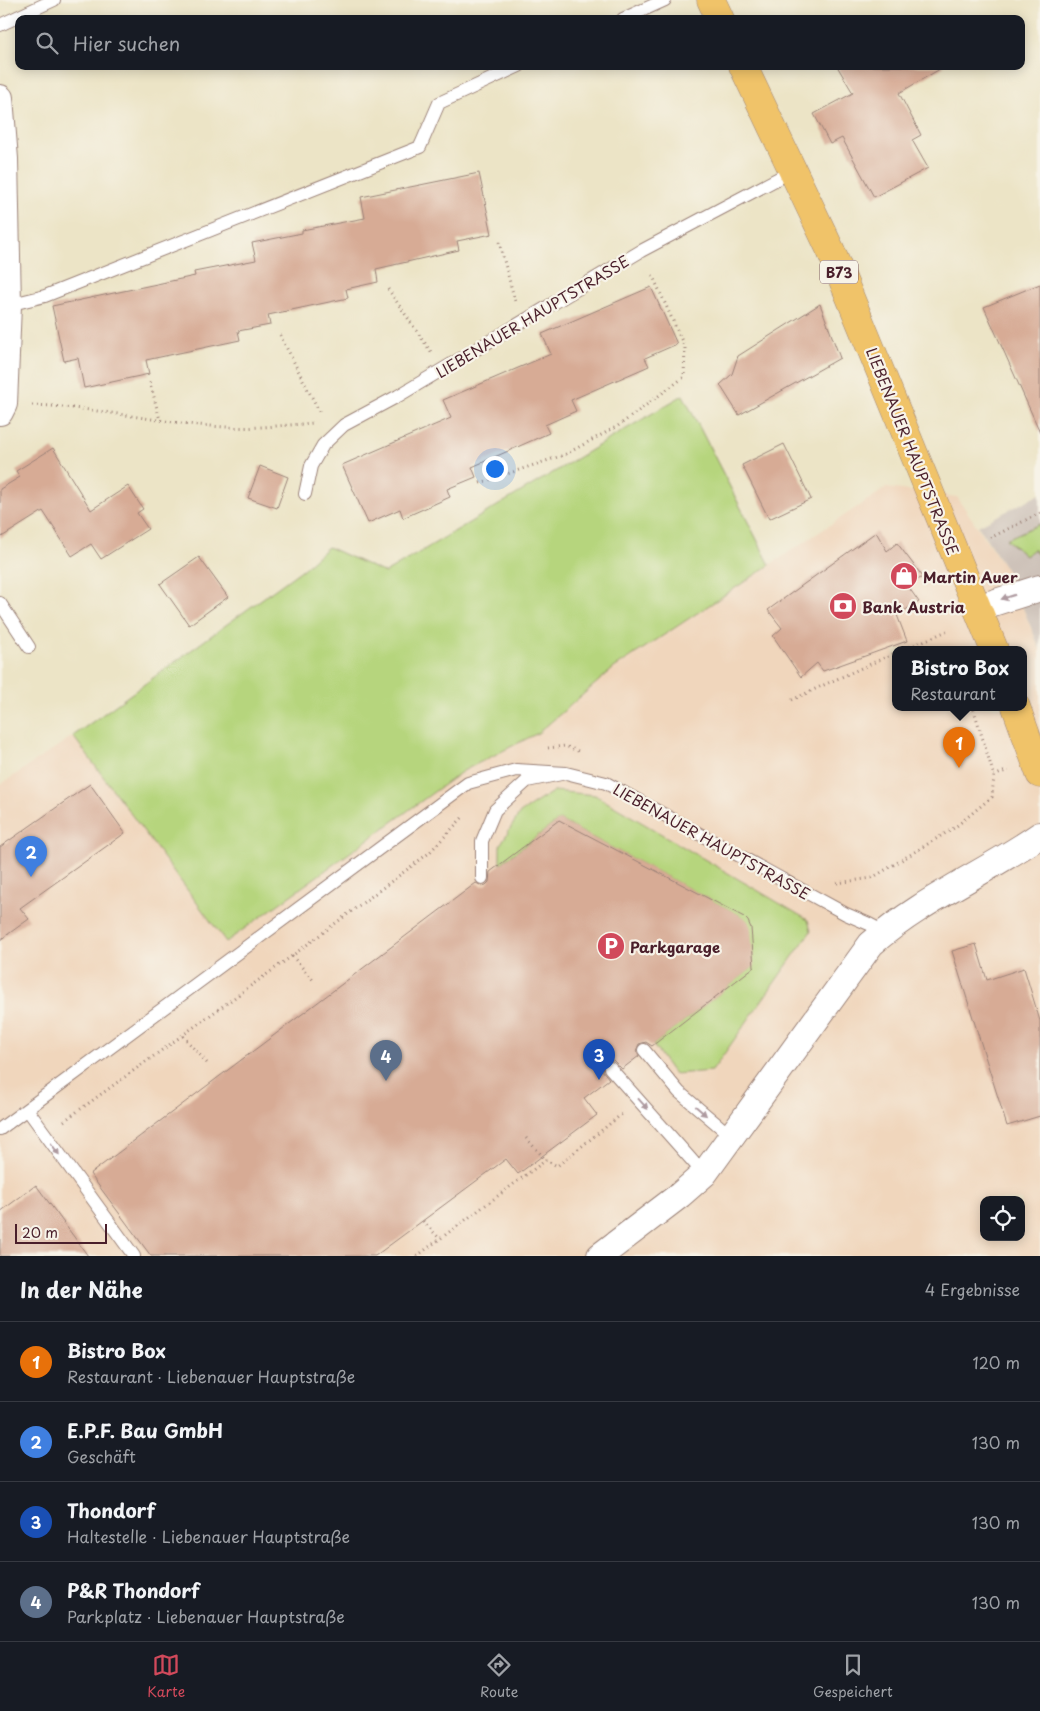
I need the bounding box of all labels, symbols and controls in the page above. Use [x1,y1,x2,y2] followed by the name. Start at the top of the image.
[15,15,1025,70] search box
[33,29,61,57] icon: search
[73,29,180,57] text: Hier suchen
[431,249,633,383] street label: LIEBENAUER HAUPTSTRASSE
[820,260,858,284] road number: B73
[861,344,965,558] street label: LIEBENAUER HAUPTSTRASSE
[482,456,508,482] your location
[889,561,919,591] shop icon: Martin Auer
[923,565,1018,588] place label: Martin Auer
[828,591,858,621] bank icon: Bank Austria
[1000,594,1015,602] one-way arrow
[862,595,966,618] place label: Bank Austria
[892,646,1027,711] popup
[910,653,1009,681] text: Bistro Box
[910,681,996,705] text: Restaurant
[943,727,975,768] pin: 1
[609,777,815,905] street label: LIEBENAUER HAUPTSTRASSE
[15,836,47,877] pin: 2
[596,931,626,961] parking icon: Parkgarage
[630,935,720,958] place label: Parkgarage
[583,1039,615,1080] pin: 3
[370,1040,402,1081] pin: 4
[637,1097,649,1109] one-way arrow
[695,1105,707,1117] one-way arrow
[50,1142,60,1156] one-way arrow
[980,1196,1025,1241] map controls
[980,1196,1025,1241] button: locate
[15,1221,108,1244] scale bar
[22,1222,58,1243] text: 20 m
[20,1273,142,1305] text: In der Nähe
[925,1277,1020,1301] text: 4 Ergebnisse
[67,1336,166,1364] text: Bistro Box
[32,1350,40,1374] text: 1
[973,1350,1020,1374] text: 120 m
[67,1364,355,1388] text: Restaurant · Liebenauer Hauptstraße
[67,1416,223,1444] text: E.P.F. Bau GmbH
[30,1430,42,1454] text: 2
[972,1430,1020,1454] text: 130 m
[67,1444,136,1468] text: Geschäft
[67,1496,155,1524] text: Thondorf
[31,1510,41,1534] text: 3
[972,1510,1020,1534] text: 130 m
[67,1524,350,1548] text: Haltestelle · Liebenauer Hauptstraße
[67,1576,200,1604] text: P&R Thondorf
[31,1590,41,1614] text: 4
[972,1590,1020,1614] text: 130 m
[67,1604,345,1628] text: Parkplatz · Liebenauer Hauptstraße
[147,1651,185,1702] tab: Karte
[480,1651,518,1702] tab: Route
[813,1651,893,1702] tab: Gespeichert

